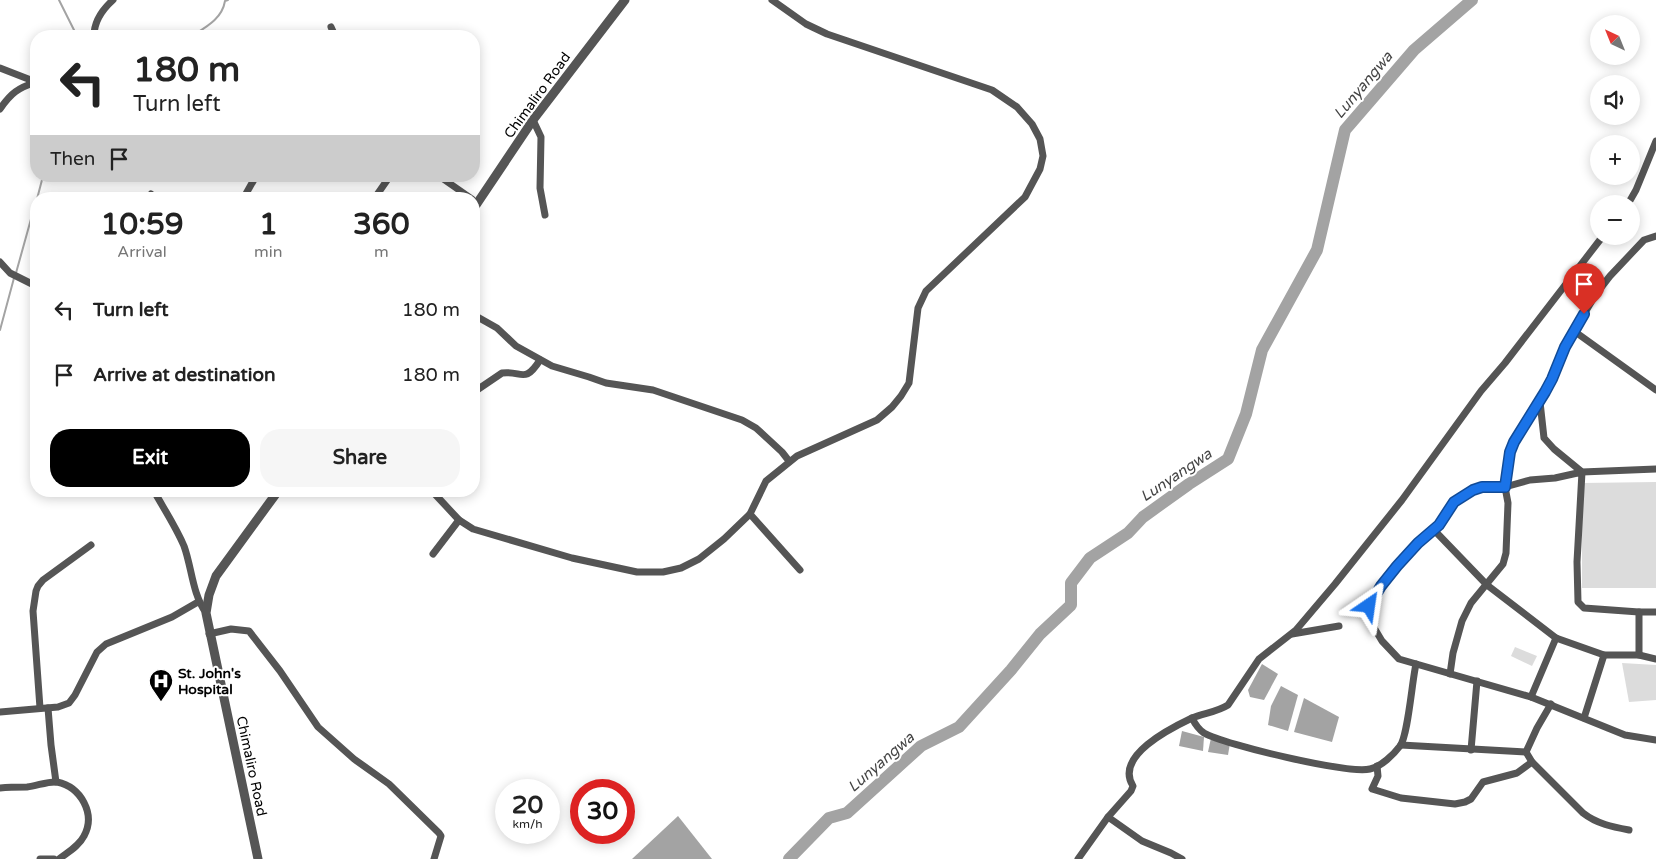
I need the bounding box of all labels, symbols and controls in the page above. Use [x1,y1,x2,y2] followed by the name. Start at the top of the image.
[1590,15,1640,65] north arrow
[1590,15,1640,245] map controls
[1330,47,1397,122] water label: Lunyangwa
[133,49,240,91] text: 180 m
[501,49,574,142] street label: Chimaliro Road
[50,50,115,115] icon: left
[1590,75,1640,125] button: sound
[133,91,221,117] text: Turn left
[1590,135,1640,185] button: +
[105,145,133,173] icon: arrive
[50,148,95,170] text: Then
[1590,195,1640,245] button: −
[100,206,184,243] text: 10:59
[259,206,278,243] text: 1
[353,206,410,243] text: 360
[117,242,167,262] text: Arrival
[254,242,283,262] text: min
[374,242,389,262] text: m
[1563,263,1605,314] pin
[1570,270,1598,298] icon: arrive
[50,296,78,324] icon: left
[93,299,169,321] text: Turn left
[402,299,460,321] text: 180 m
[50,361,78,389] icon: arrive
[93,364,276,386] text: Arrive at destination
[402,364,460,386] text: 180 m
[50,429,250,487] button: Exit
[260,429,460,487] button: Share
[1137,444,1215,505] water label: Lunyangwa
[1342,579,1394,631] position arrow
[178,665,241,698] place label: St. John's Hospital
[148,668,174,702] hospital icon: St. John's Hospital
[233,714,270,818] street label: Chimaliro Road
[844,728,918,796] water label: Lunyangwa
[570,779,635,844] speed limit sign: 30
[512,790,543,820] text: 20
[512,817,543,831] text: km/h

